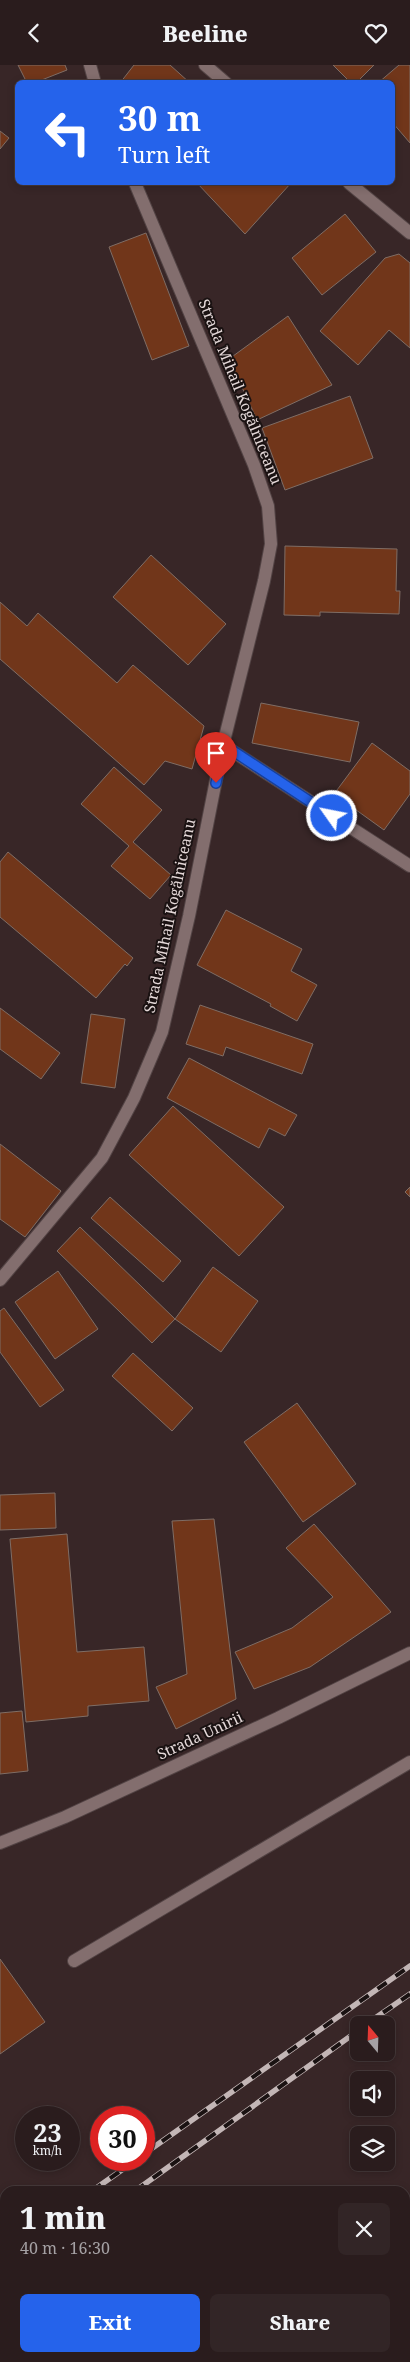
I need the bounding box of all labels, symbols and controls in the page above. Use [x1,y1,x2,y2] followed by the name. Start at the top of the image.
[162,18,248,48] text: Beeline
[20,19,48,47] icon: back
[362,19,390,47] icon: heart
[118,94,201,141] text: 30 m
[35,100,100,165] icon: left
[118,139,210,169] text: Turn left
[195,296,287,488] street label: Strada Mihail Kogălniceanu
[195,732,237,783] pin
[202,739,230,767] icon: arrive
[305,789,357,841] position arrow
[139,816,199,1015] street label: Strada Mihail Kogălniceanu
[154,1706,246,1764] street label: Strada Unirii
[350,2016,395,2061] north arrow
[350,2016,395,2171] map controls
[350,2071,395,2116] button: sound
[90,2106,155,2171] speed limit sign: 30
[33,2115,62,2149] text: 23
[350,2126,395,2171] button: layers
[33,2142,62,2159] text: km/h
[20,2197,106,2238] text: 1 min
[338,2203,390,2255] button: close
[20,2237,110,2259] text: 40 m · 16:30
[20,2294,200,2352] button: Exit
[210,2294,390,2352] button: Share

